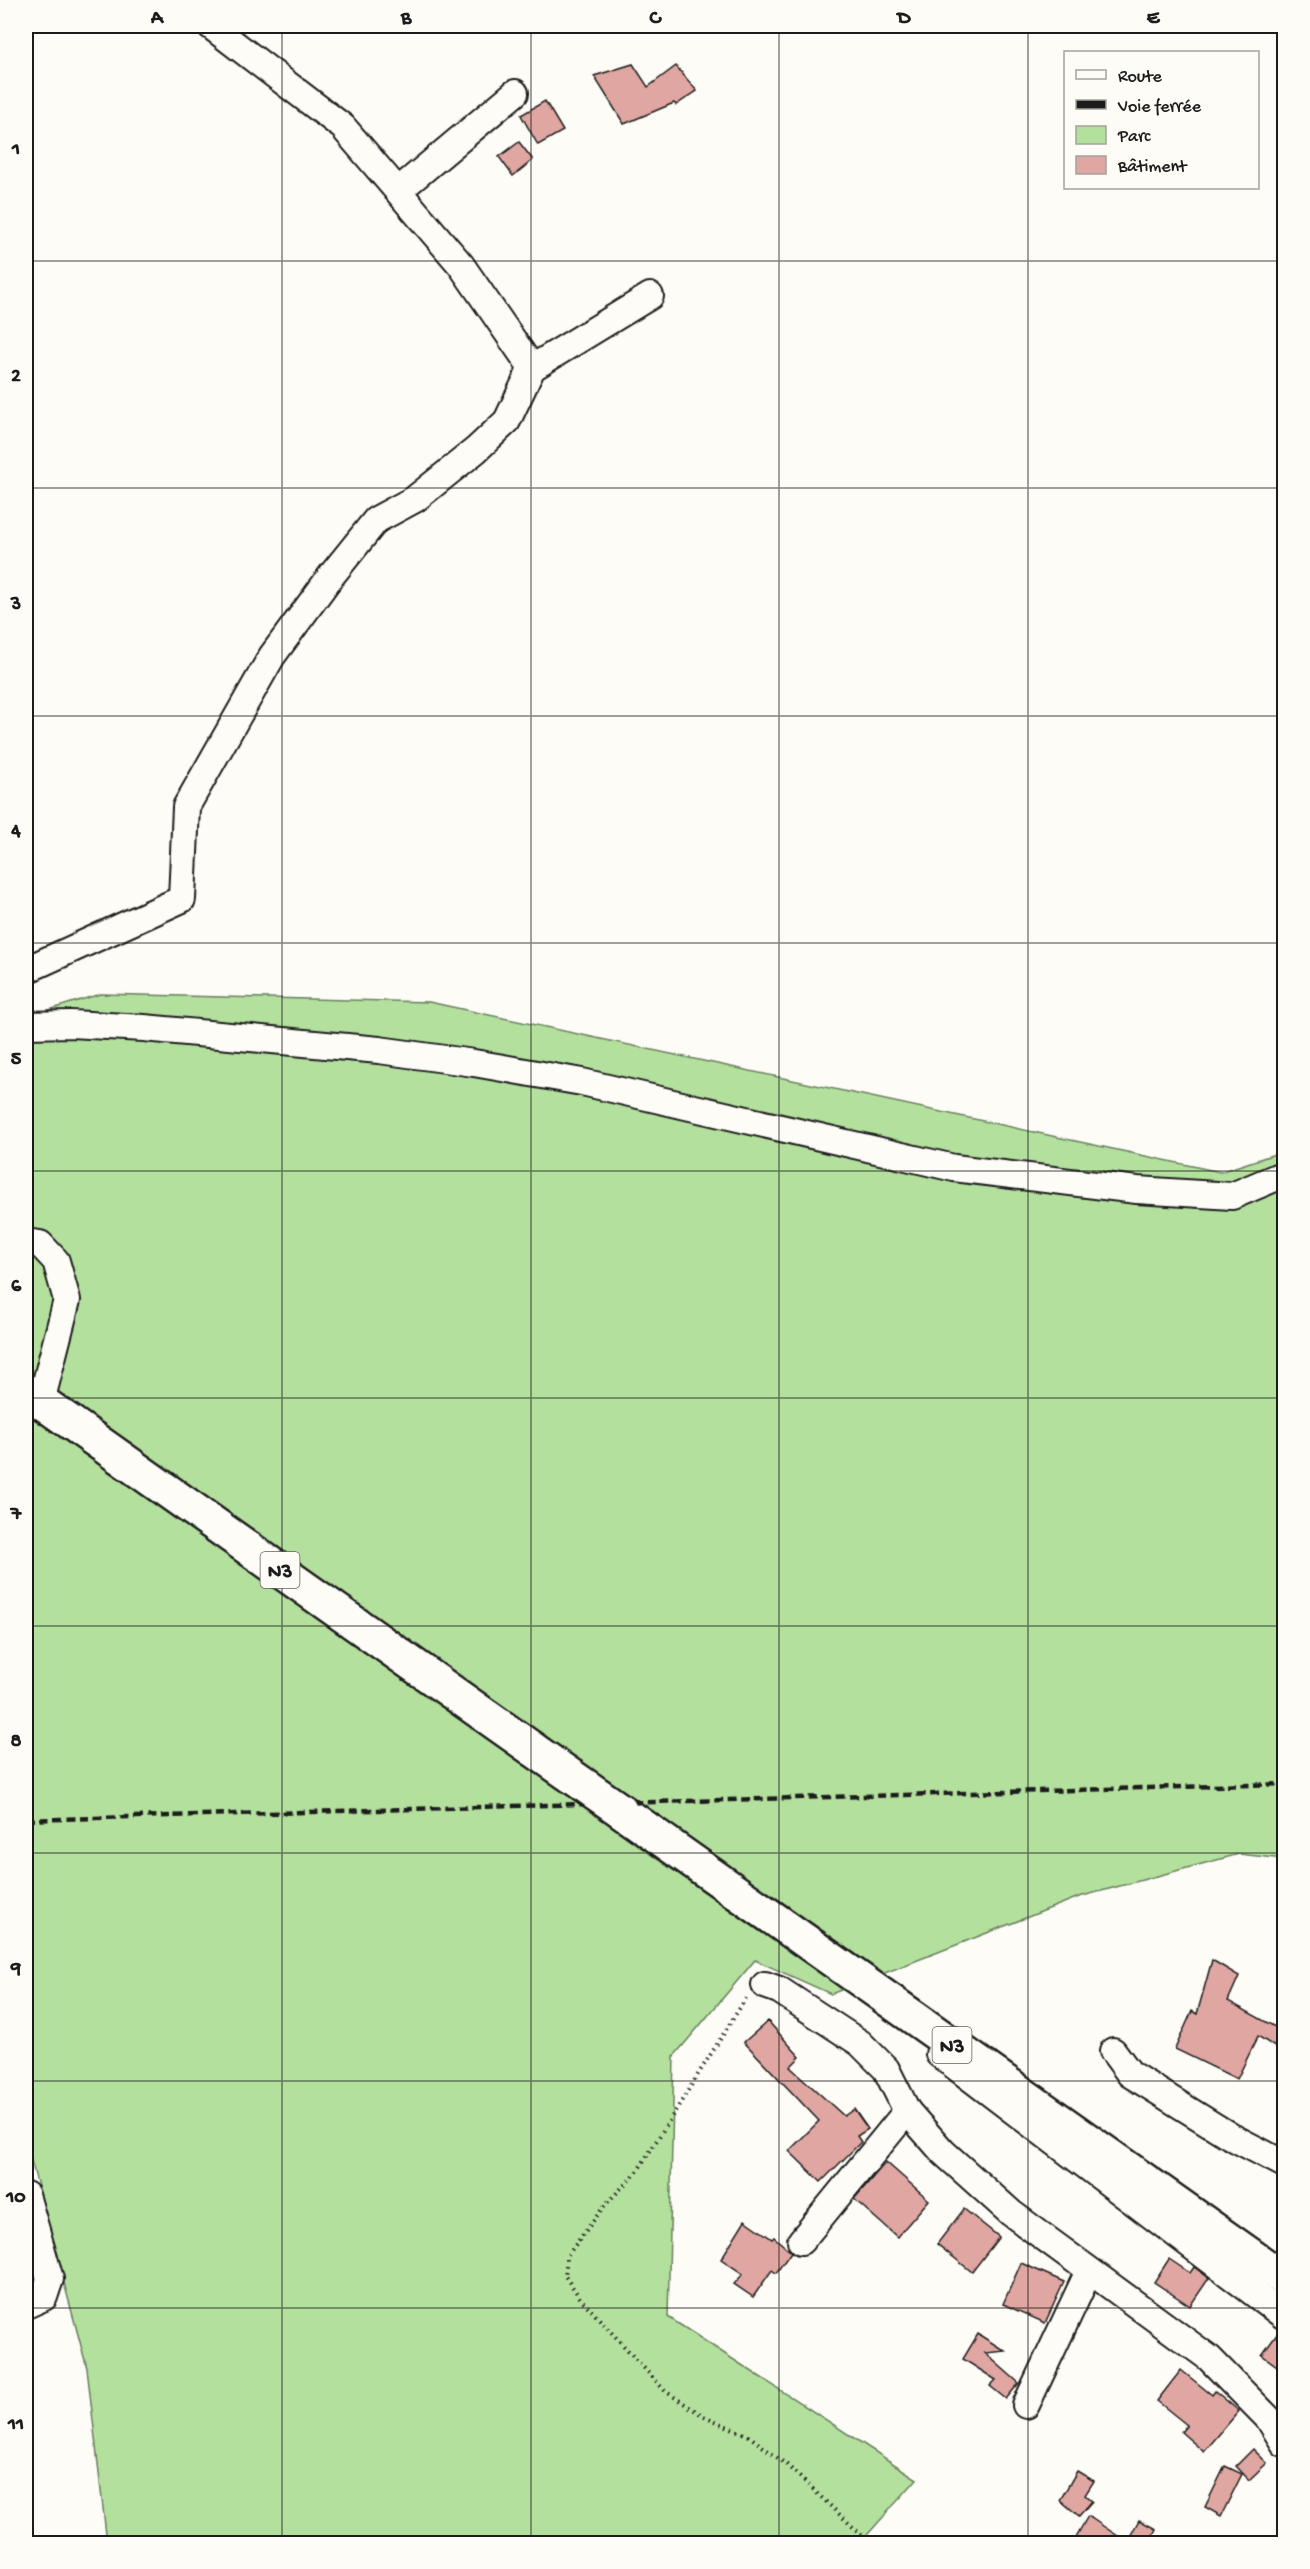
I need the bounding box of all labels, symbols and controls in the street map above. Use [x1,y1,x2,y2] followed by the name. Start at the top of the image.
[150,8,165,31] text: A
[400,8,412,31] text: B
[649,8,663,31] text: C
[895,8,911,31] text: D
[1147,8,1161,31] text: E
[1064,51,1259,189] legend
[1118,67,1163,88] text: Route
[1117,97,1202,118] text: Voie ferrée
[1117,127,1151,148] text: Parc
[11,139,20,162] text: 1
[1117,157,1188,178] text: Bâtiment
[11,366,21,389] text: 2
[10,594,21,617] text: 3
[10,821,21,844] text: 4
[11,1049,22,1072] text: 5
[11,1276,22,1299] text: 6
[10,1504,23,1527] text: 7
[260,1552,300,1588] road number: N3
[11,1731,22,1754] text: 8
[10,1959,21,1982] text: 9
[932,2027,972,2063] road number: N3
[5,2187,26,2210] text: 10
[7,2414,24,2437] text: 11

